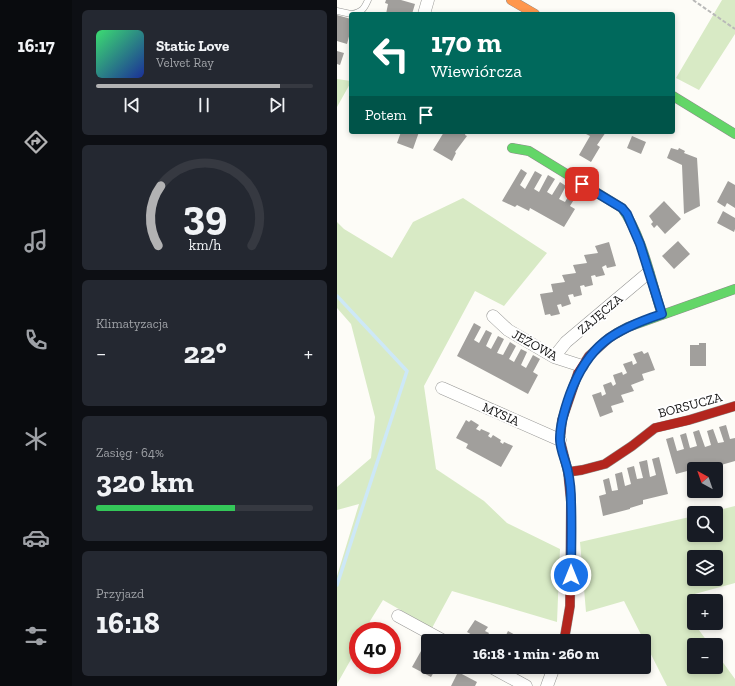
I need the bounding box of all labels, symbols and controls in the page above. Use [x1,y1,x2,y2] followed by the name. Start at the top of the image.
[431,26,502,59] text: 170 m
[365,28,417,80] icon: left
[17,35,55,57] text: 16:17
[156,37,229,55] text: Static Love
[156,55,214,70] text: Velvet Ray
[431,60,522,82] text: Wiewiórcza
[121,94,143,116] icon: previous
[193,94,215,116] icon: pause
[266,94,288,116] icon: next
[415,104,437,126] icon: arrive
[365,106,407,124] text: Potem
[22,128,50,156] icon: directions
[565,167,599,201] pin
[571,173,593,195] icon: arrive
[182,190,227,240] text: 39
[22,227,50,255] icon: music
[188,236,221,253] text: km/h
[575,291,626,337] street label: ZAJĘCZA
[96,316,168,331] text: Klimatyzacja
[22,326,50,354] icon: phone
[509,326,561,364] street label: JEŻOWA
[183,335,227,371] text: 22°
[96,340,106,367] text: −
[304,340,313,367] text: +
[656,389,724,421] street label: BORSUCZA
[480,399,522,429] street label: MYSIA
[22,425,50,453] icon: climate
[96,445,164,460] text: Zasięg · 64%
[687,462,723,498] north arrow
[687,462,723,674] map controls
[96,464,194,500] text: 320 km
[687,506,723,542] button: search
[22,524,50,552] icon: car
[687,550,723,586] button: layers
[550,554,592,596] position arrow
[96,586,144,601] text: Przyjazd
[687,594,723,630] button: +
[96,605,160,641] text: 16:18
[22,622,50,650] icon: filters
[349,622,401,674] speed limit sign: 40
[687,638,723,674] button: −
[473,645,599,663] text: 16:18 · 1 min · 260 m

